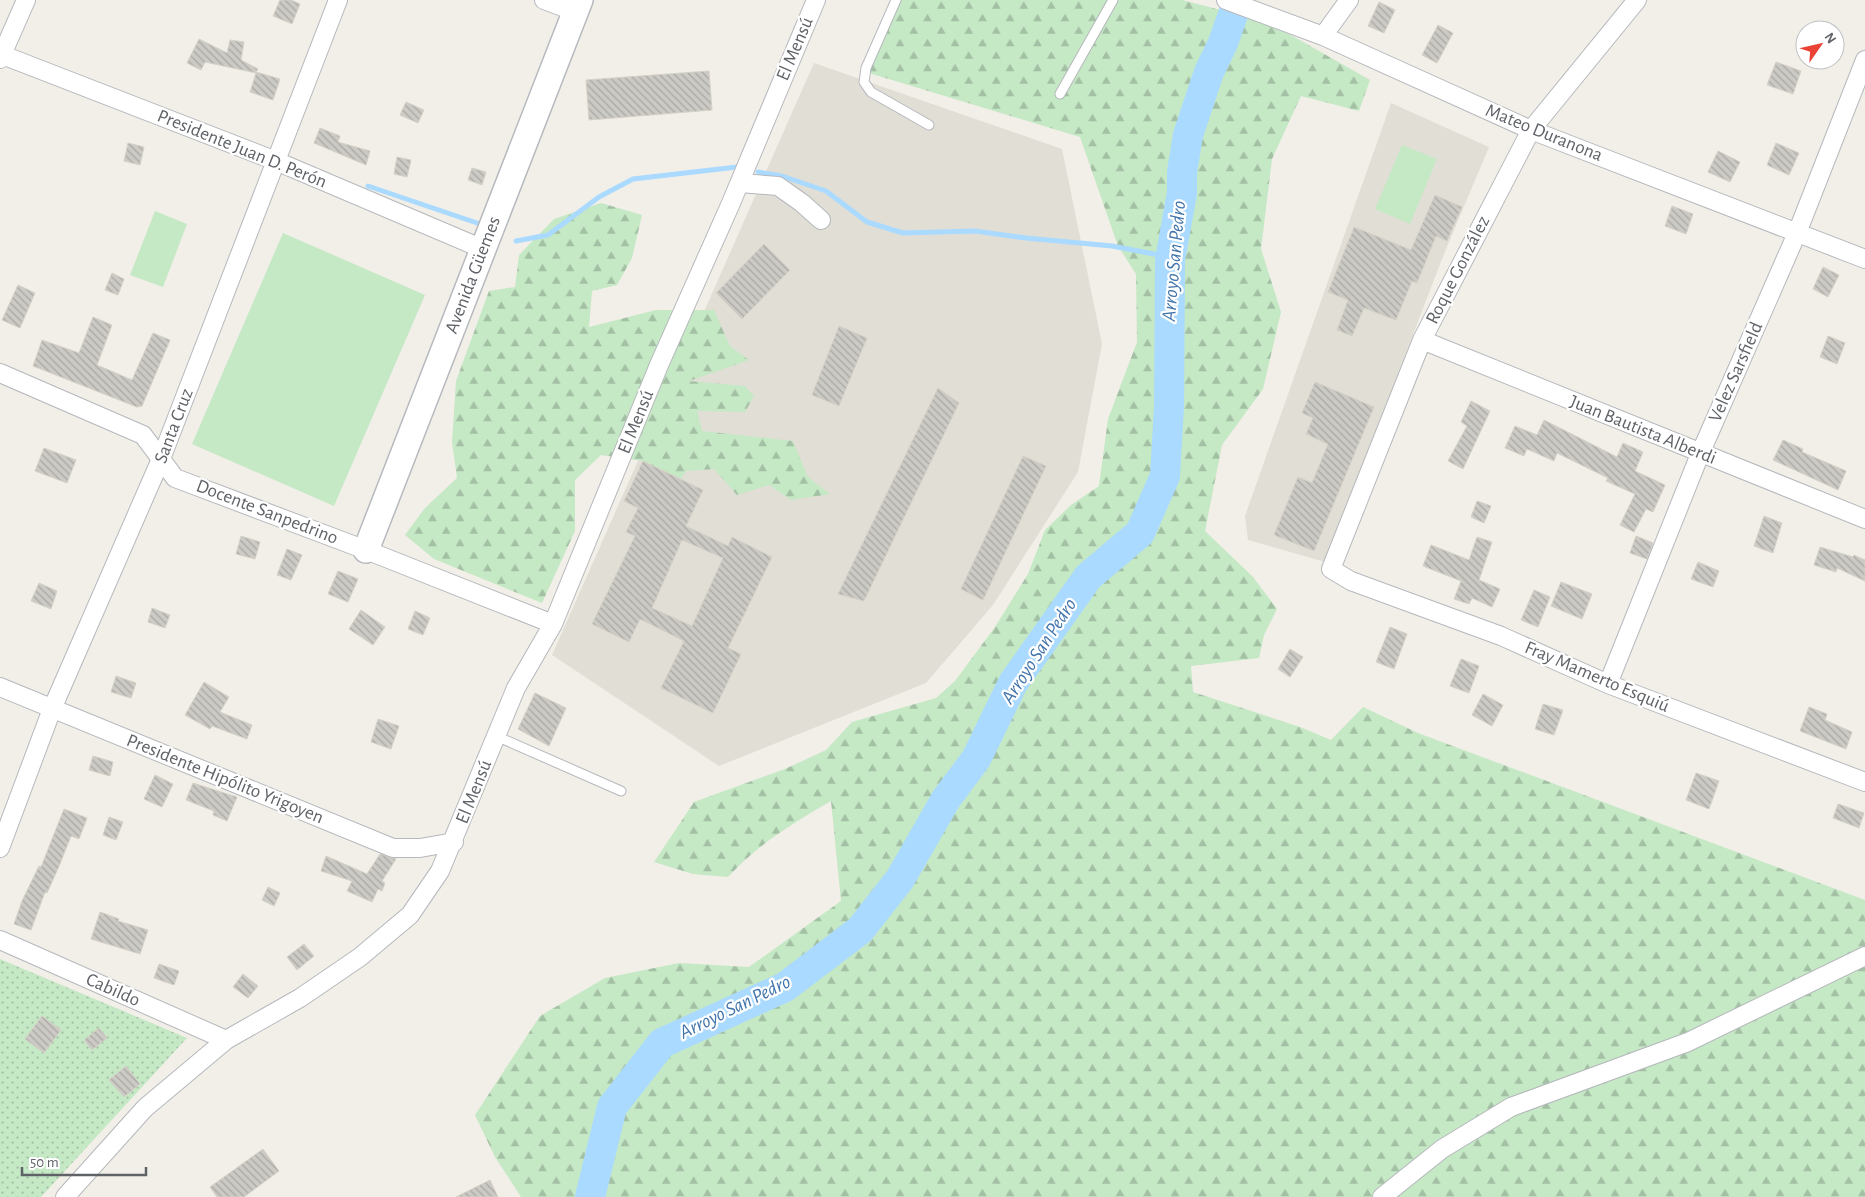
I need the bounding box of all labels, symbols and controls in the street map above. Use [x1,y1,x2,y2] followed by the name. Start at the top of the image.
[773,14,817,83] street label: El Mensú
[1795,20,1845,70] north arrow
[1821,30,1838,46] text: N
[1483,101,1605,165] street label: Mateo Duranona
[155,106,329,192] street label: Presidente Juan D. Perón
[1159,200,1189,323] water label: Arroyo San Pedro
[1423,213,1493,327] street label: Roque González
[442,214,504,336] street label: Avenida Güemes
[1706,319,1767,425] street label: Velez Sarsfield
[151,386,197,466] street label: Santa Cruz
[615,387,657,457] street label: El Mensú
[1567,392,1719,468] street label: Juan Bautista Alberdi
[193,476,341,548] street label: Docente Sanpedrino
[997,595,1080,708] water label: Arroyo San Pedro
[1522,638,1672,716] street label: Fray Mamerto Esquiú
[124,731,326,827] street label: Presidente Hipólito Yrigoyen
[453,757,495,827] street label: El Mensú
[83,970,143,1010] street label: Cabildo
[675,972,794,1043] water label: Arroyo San Pedro
[22,1144,146,1176] scale bar
[30,1155,59,1170] text: 50 m

